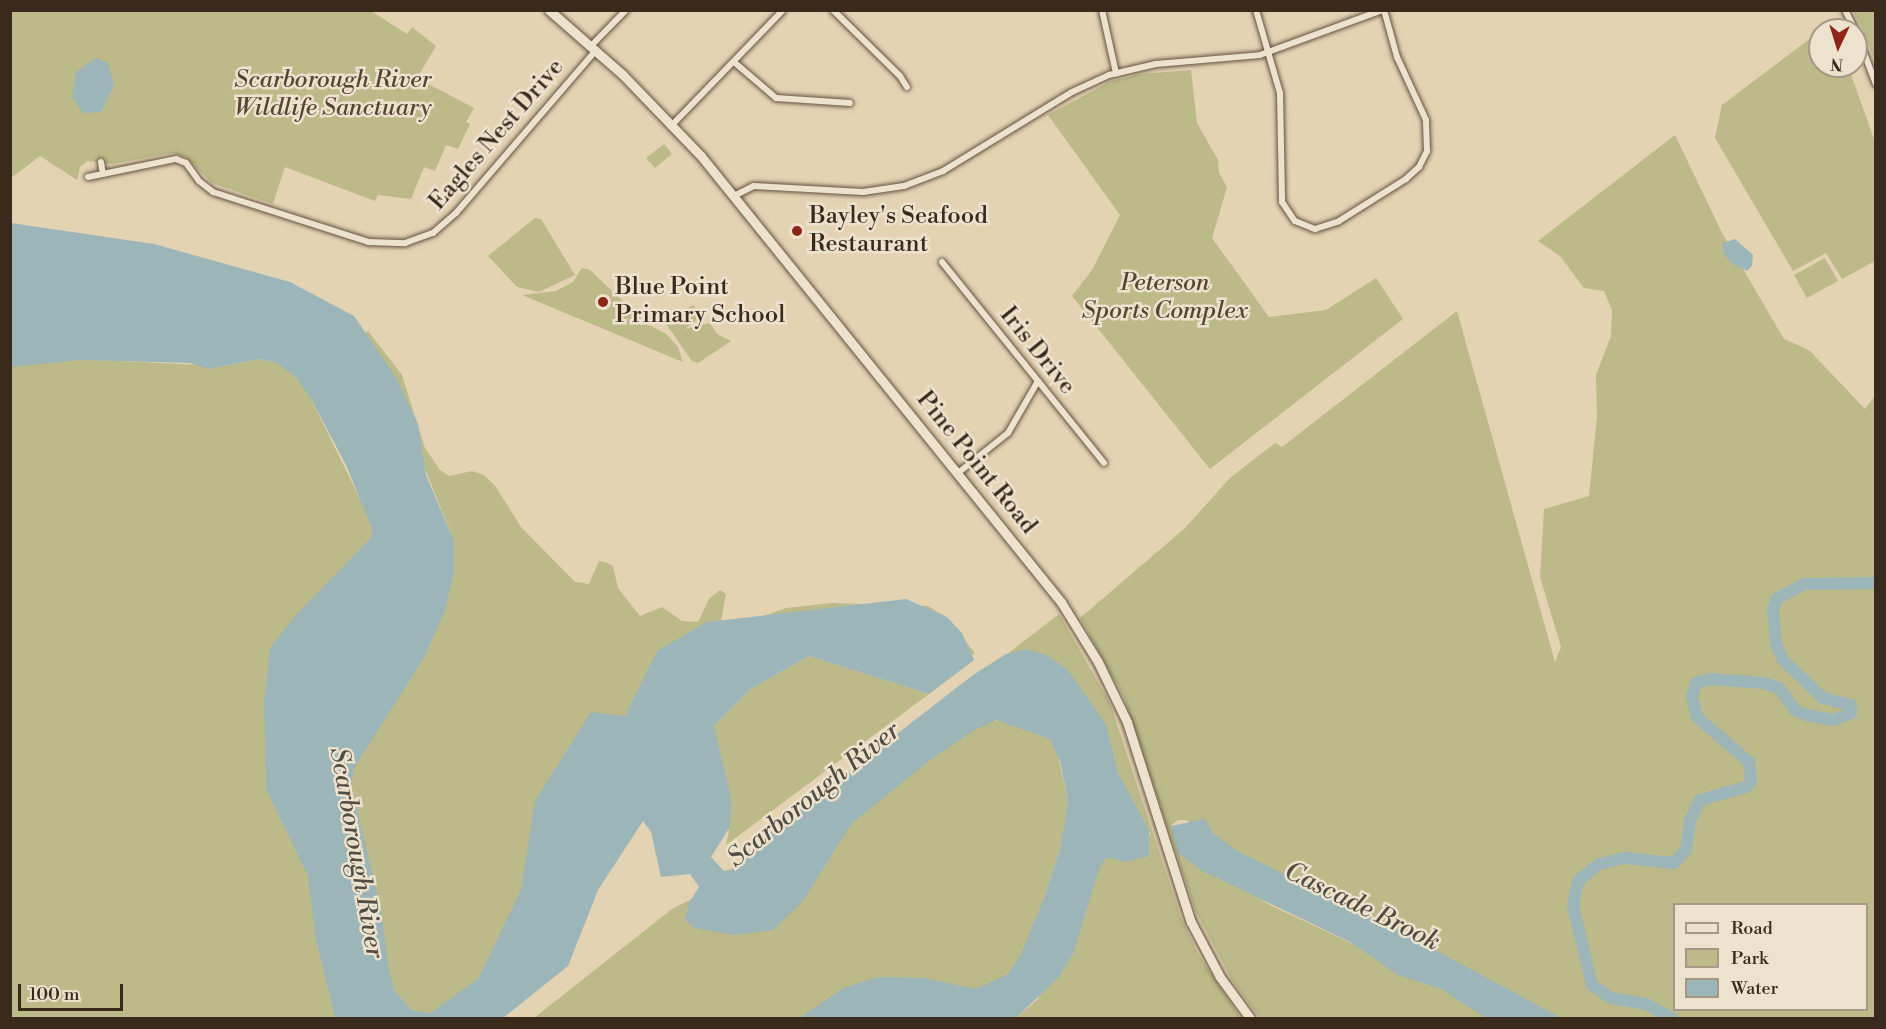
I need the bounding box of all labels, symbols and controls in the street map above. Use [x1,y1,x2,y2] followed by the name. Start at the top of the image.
[1808,18,1868,78] north arrow
[424,54,570,216] street label: Eagles Nest Drive
[1830,54,1844,74] text: N
[234,67,432,123] park label: Scarborough River Wildlife Sanctuary
[809,203,988,259] place label: Bayley's Seafood Restaurant
[790,224,804,238] marker: Bayley's Seafood Restaurant
[1082,270,1248,326] park label: Peterson Sports Complex
[615,274,785,330] place label: Blue Point Primary School
[596,295,610,309] marker: Blue Point Primary School
[993,301,1081,401] street label: Iris Drive
[910,386,1042,540] street label: Pine Point Road
[721,716,907,874] water label: Scarborough River
[322,745,390,961] water label: Scarborough River
[1279,856,1445,958] water label: Cascade Brook
[1673,903,1868,1011] legend
[1731,917,1773,940] text: Road
[1731,947,1768,970] text: Park
[21,972,126,1010] scale bar
[1731,977,1778,1000] text: Water
[29,983,80,1006] text: 100 m

